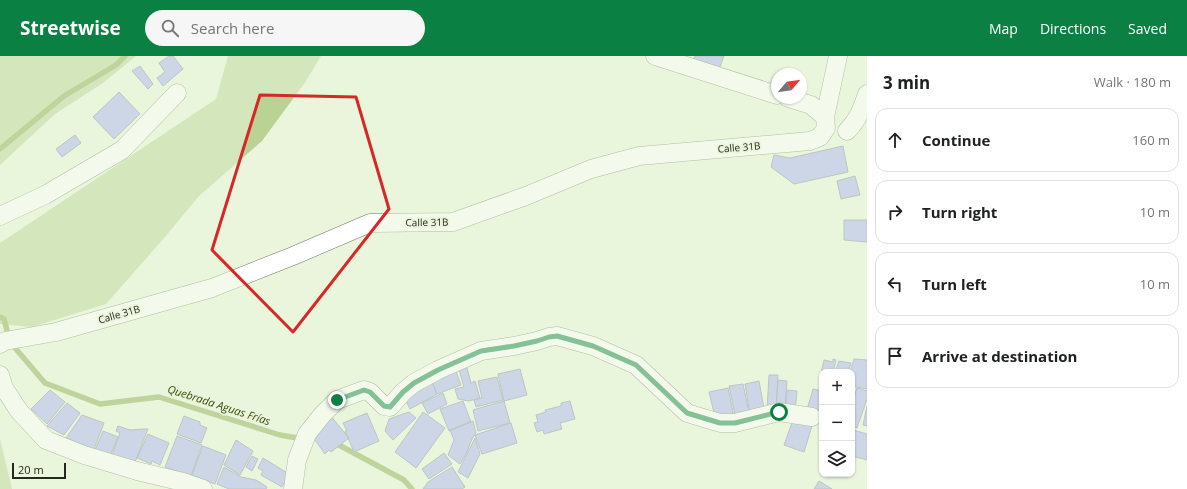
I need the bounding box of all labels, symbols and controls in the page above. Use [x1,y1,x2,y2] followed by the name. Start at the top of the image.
[145,10,425,46] search box
[20,15,121,41] text: Streetwise
[159,17,181,39] icon: search
[191,18,274,38] text: Search here
[989,19,1018,38] text: Map
[1040,19,1106,38] text: Directions
[1128,19,1167,38] text: Saved
[771,68,807,104] north arrow
[883,71,930,94] text: 3 min
[1094,73,1171,91] text: Walk · 180 m
[884,129,906,151] icon: ahead
[922,130,990,150] text: Continue
[1132,131,1170,149] text: 160 m
[717,138,761,156] street label: Calle 31B
[884,201,906,223] icon: right
[922,202,997,222] text: Turn right
[1140,203,1170,221] text: 10 m
[405,215,449,229] street label: Calle 31B
[884,273,906,295] icon: left
[922,274,987,294] text: Turn left
[1140,275,1170,293] text: 10 m
[96,301,142,327] street label: Calle 31B
[884,345,906,367] icon: arrive
[922,346,1077,366] text: Arrive at destination
[819,369,855,477] map controls
[819,369,855,405] button: +
[166,381,273,428] water label: Quebrada Aguas Frías
[328,391,346,409] route end
[770,403,788,421] route start
[819,405,855,441] button: −
[819,441,855,477] button: layers
[12,461,66,480] scale bar
[18,462,44,477] text: 20 m

